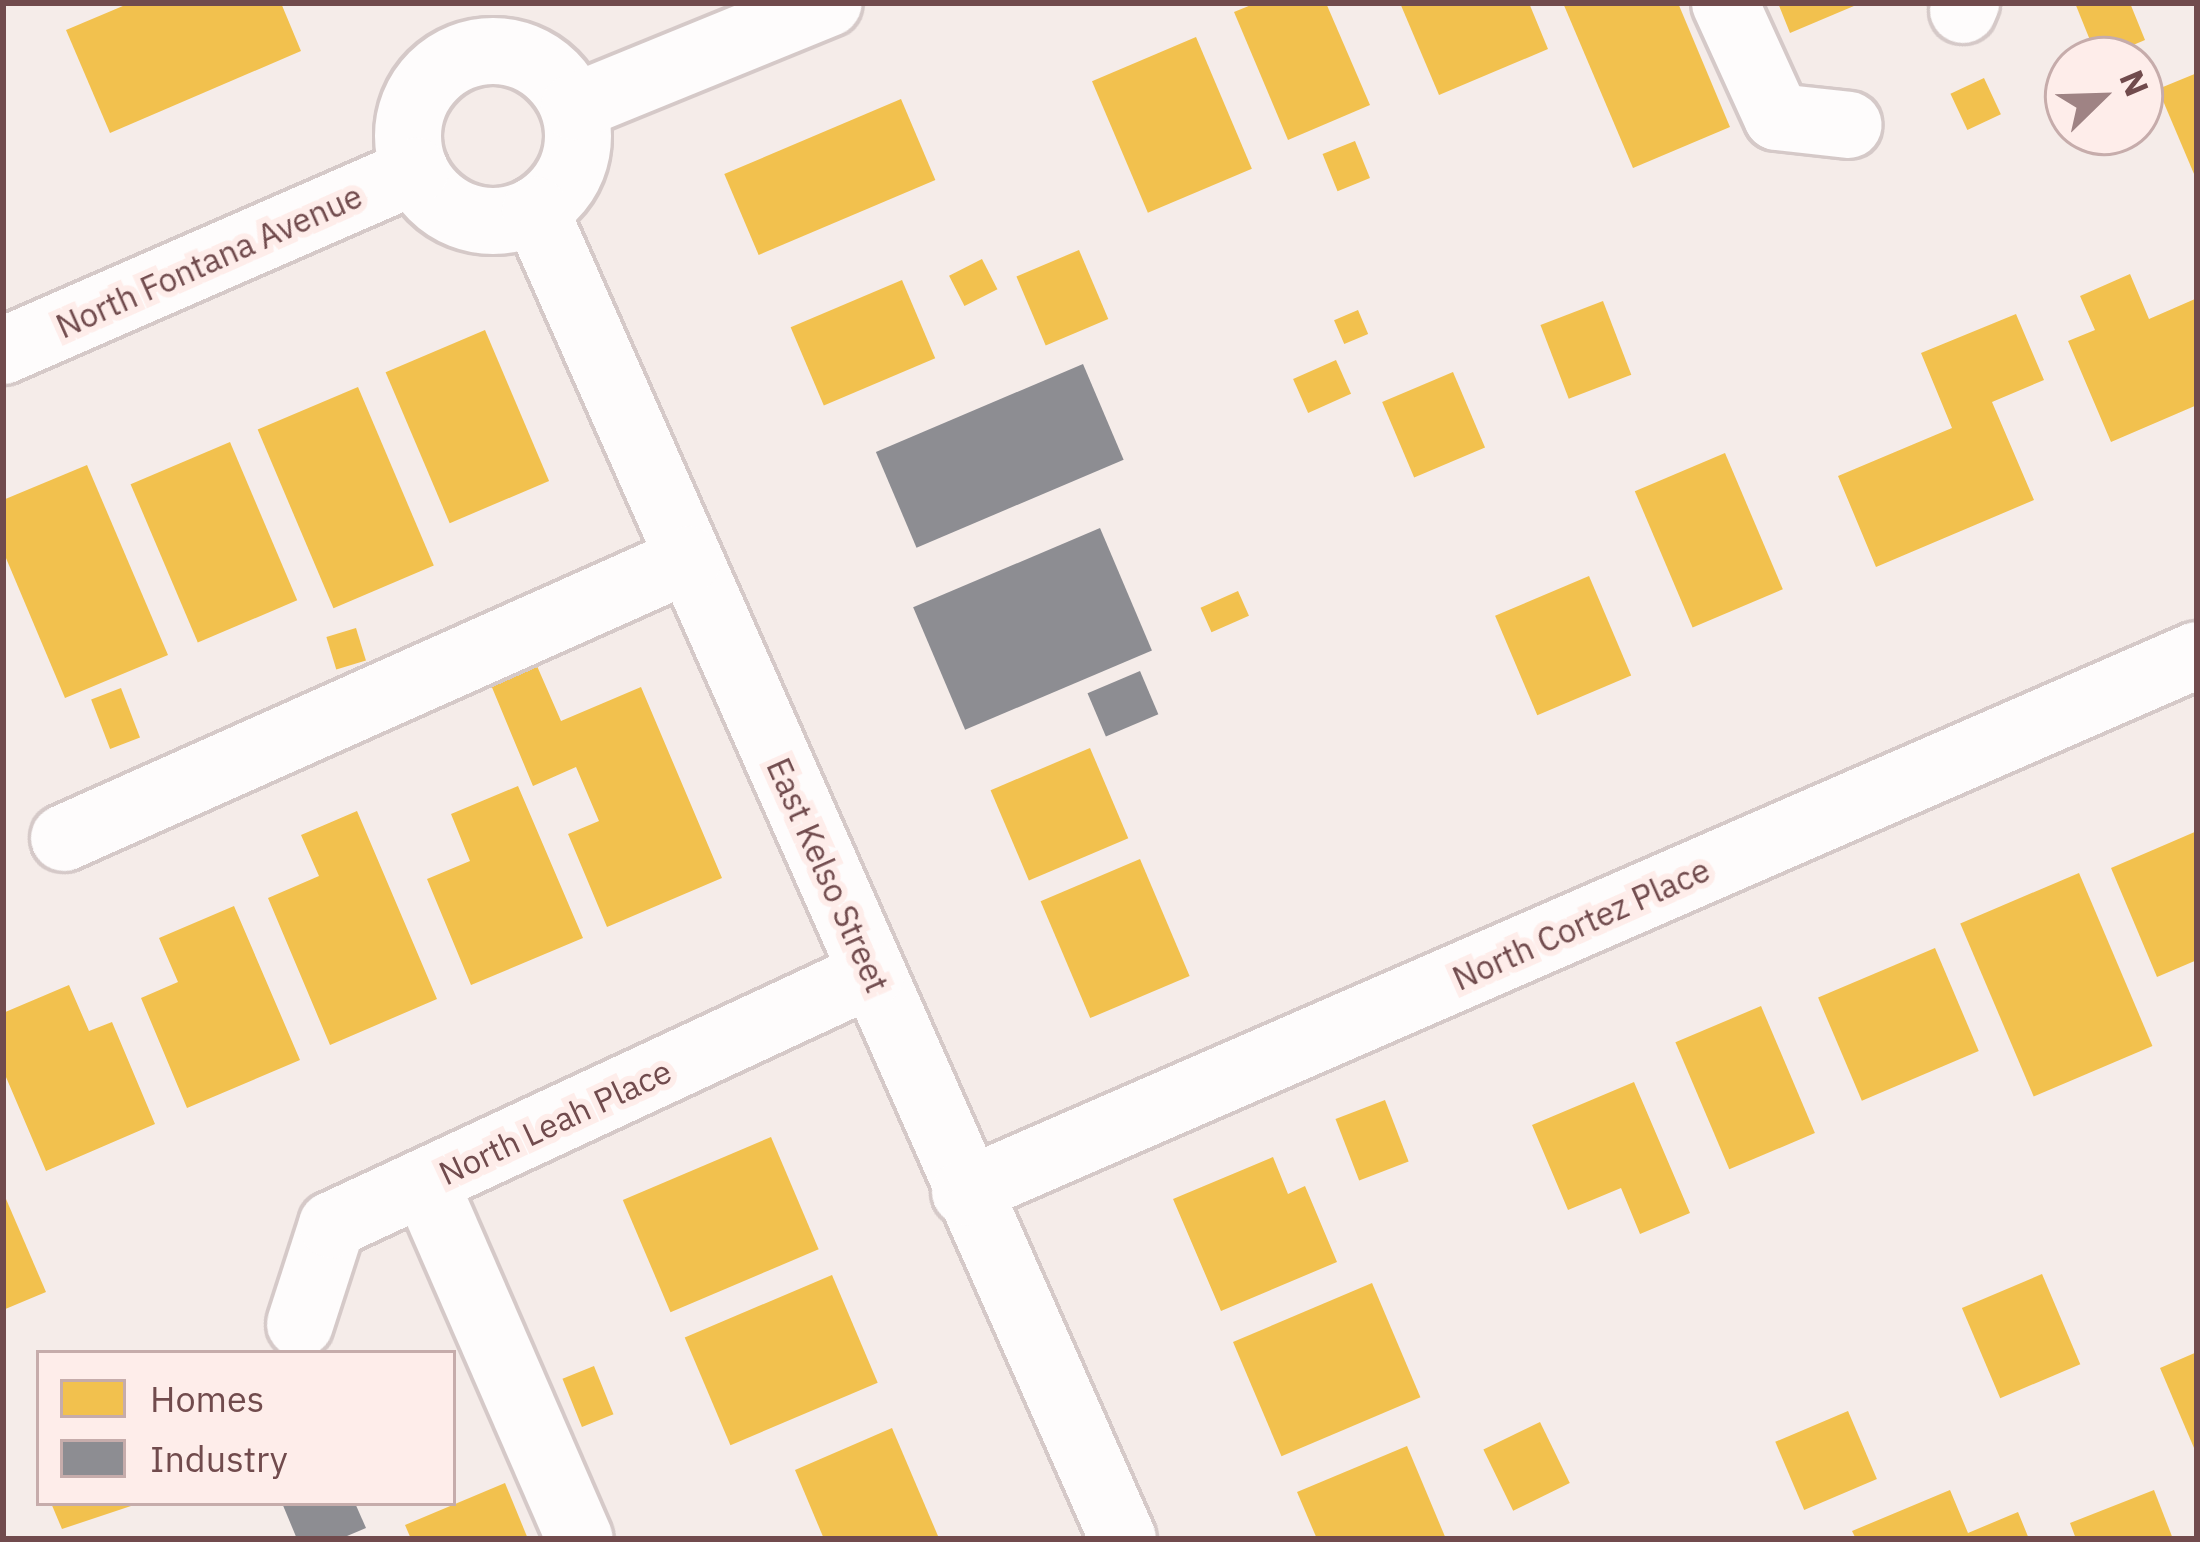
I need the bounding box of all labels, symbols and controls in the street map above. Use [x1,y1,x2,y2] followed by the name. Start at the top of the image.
[2044,36,2164,156] north arrow
[2110,64,2159,102] text: N
[50,176,368,346] street label: North Fontana Avenue
[759,752,897,998] street label: East Kelso Street
[1446,850,1716,998] street label: North Cortez Place
[433,1051,677,1193] street label: North Leah Place
[36,1350,456,1506] legend
[150,1375,264,1422] text: Homes
[150,1435,288,1482] text: Industry

